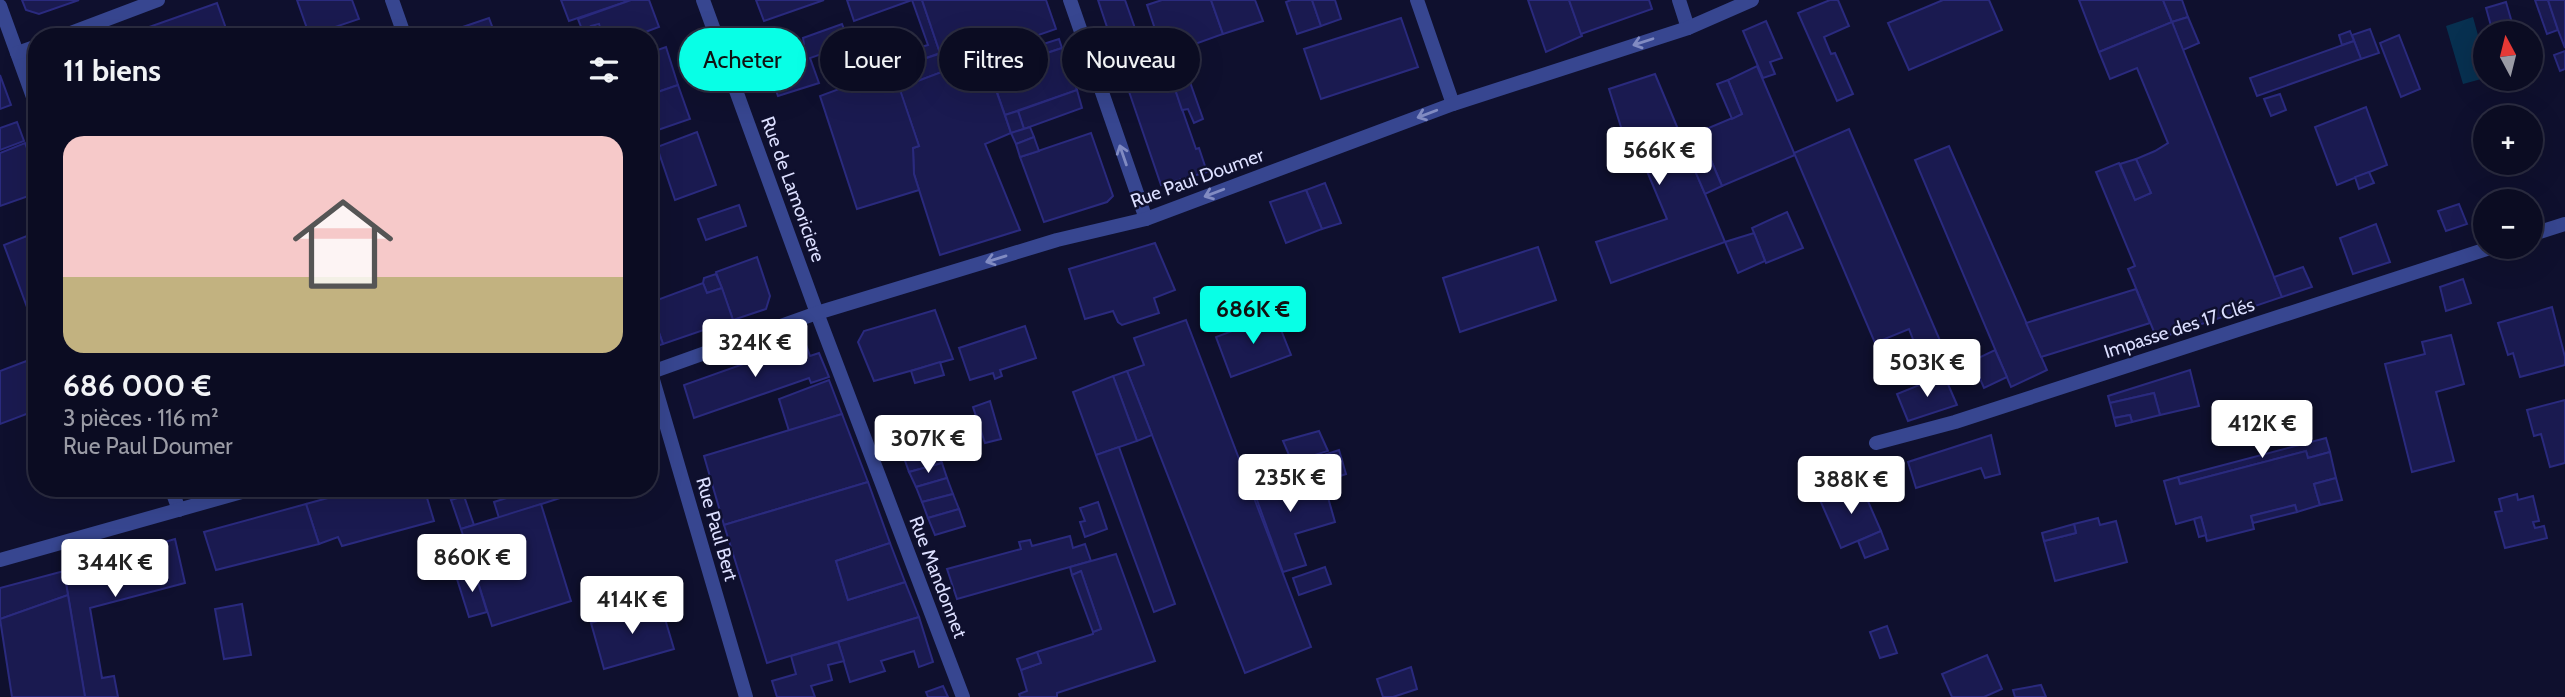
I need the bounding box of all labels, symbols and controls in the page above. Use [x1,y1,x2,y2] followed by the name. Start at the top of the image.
[2473,21,2543,91] north arrow
[2473,21,2543,259] map controls
[679,28,806,91] chip: Acheter
[820,28,925,91] chip: Louer
[939,28,1048,91] chip: Filtres
[1062,28,1200,91] chip: Nouveau
[1632,37,1654,50] one-way arrow
[585,51,623,89] icon: filters
[63,52,161,89] text: 11 biens
[2473,105,2543,175] button: +
[1416,108,1438,121] one-way arrow
[756,113,830,265] street label: Rue de Lamoriciere
[1602,128,1716,187] pin: 566K €
[1623,136,1695,164] text: 566K €
[1127,143,1267,213] street label: Rue Paul Doumer
[1116,144,1128,166] one-way arrow
[280,181,406,307] icon: home
[1203,188,1225,201] one-way arrow
[2473,189,2543,259] button: −
[986,253,1008,266] one-way arrow
[1196,286,1310,346] pin: 686K €
[2101,293,2257,363] street label: Impasse des 17 Clés
[1216,295,1290,323] text: 686K €
[698,320,812,379] pin: 324K €
[718,328,792,356] text: 324K €
[1870,340,1984,399] pin: 503K €
[1889,348,1965,376] text: 503K €
[63,367,211,404] text: 686 000 €
[2205,400,2319,460] pin: 412K €
[63,404,219,432] text: 3 pièces · 116 m²
[2227,409,2297,437] text: 412K €
[871,416,985,475] pin: 307K €
[891,424,965,452] text: 307K €
[63,432,233,460] text: Rue Paul Doumer
[1233,454,1347,514] pin: 235K €
[1794,456,1908,516] pin: 388K €
[1254,463,1326,491] text: 235K €
[1814,465,1888,493] text: 388K €
[691,474,743,584] street label: Rue Paul Bert
[904,513,972,642] street label: Rue Mandonnet
[415,534,529,594] pin: 860K €
[58,540,172,599] pin: 344K €
[433,543,511,571] text: 860K €
[77,548,153,576] text: 344K €
[575,576,689,636] pin: 414K €
[596,585,668,613] text: 414K €

